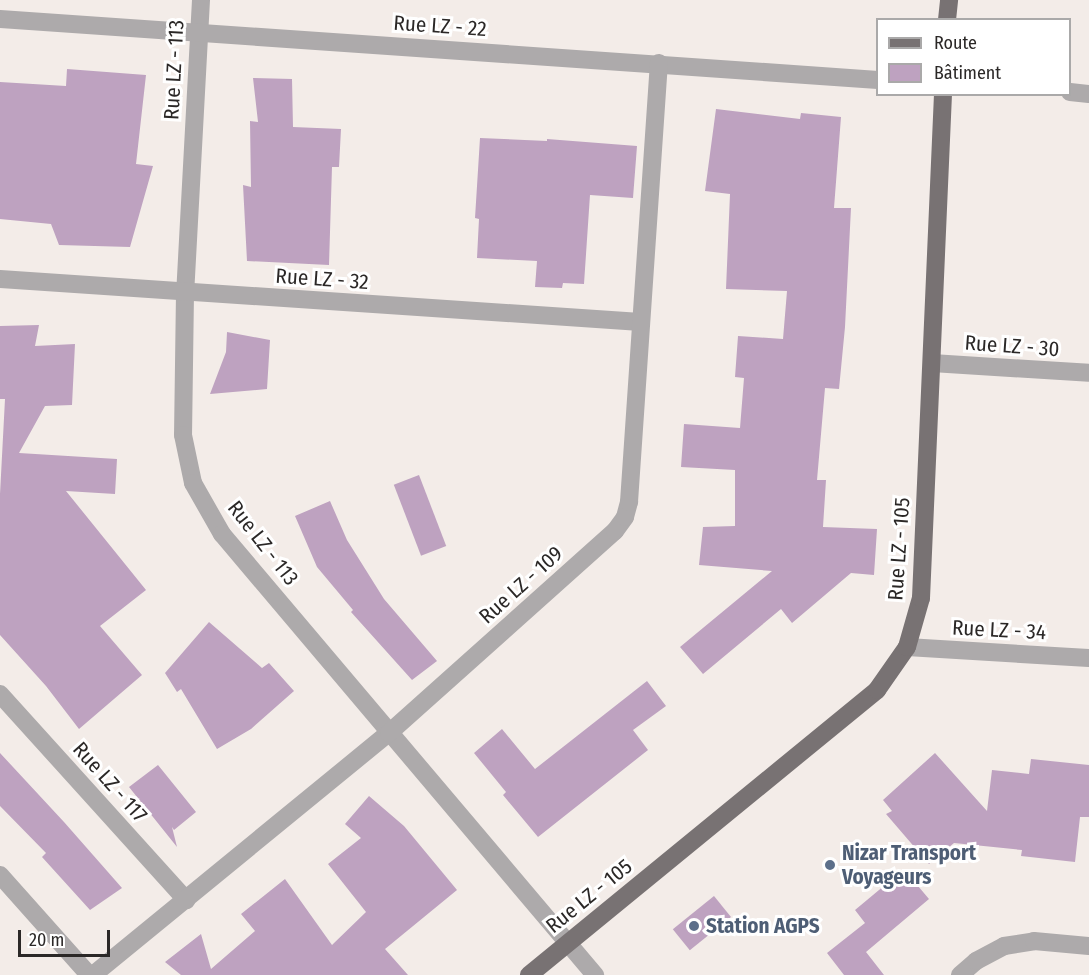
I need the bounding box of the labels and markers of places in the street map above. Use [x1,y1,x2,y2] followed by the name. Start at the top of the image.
[842,840,976,890] place label: Nizar Transport Voyageurs
[823,858,837,872] marker: Nizar Transport Voyageurs
[706,913,820,939] place label: Station AGPS
[687,919,701,933] marker: Station AGPS

